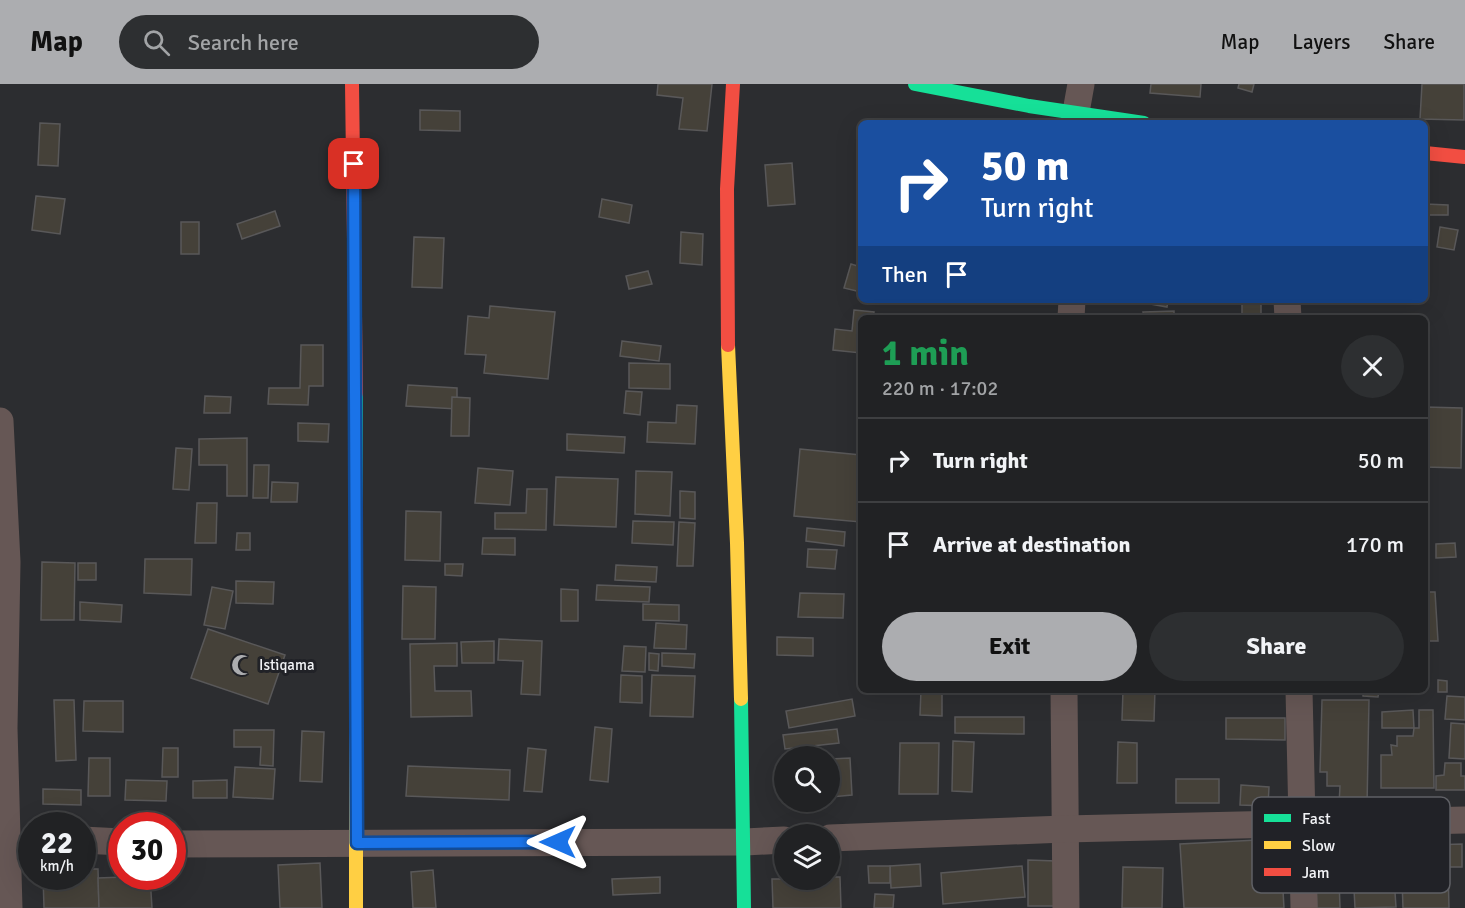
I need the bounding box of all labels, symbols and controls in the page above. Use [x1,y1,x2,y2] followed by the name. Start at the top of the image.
[119,15,539,69] search box
[30,25,83,59] text: Map
[140,26,173,59] icon: search
[188,29,299,56] text: Search here
[1221,29,1259,55] text: Map
[1292,29,1350,55] text: Layers
[1383,29,1435,55] text: Share
[328,138,379,189] pin
[981,141,1070,192] text: 50 m
[882,144,960,222] icon: right
[337,147,370,180] icon: arrive
[981,192,1094,225] text: Turn right
[940,258,973,291] icon: arrive
[882,261,928,288] text: Then
[882,331,969,376] text: 1 min
[1341,335,1404,398] button: close
[882,376,998,401] text: 220 m · 17:02
[882,444,915,477] icon: right
[933,447,1028,474] text: Turn right
[1358,447,1404,474] text: 50 m
[882,528,915,561] icon: arrive
[933,531,1130,558] text: Arrive at destination
[1346,531,1404,558] text: 170 m
[882,612,1137,681] button: Exit
[1149,612,1404,681] button: Share
[230,653,254,677] mosque icon: Istiqama
[259,656,315,674] place label: Istiqama
[774,746,840,890] map controls
[774,746,840,812] button: search
[1252,797,1450,893] legend
[1302,809,1331,829] text: Fast
[526,810,590,874] position arrow
[108,812,186,890] speed limit sign: 30
[774,824,840,890] button: layers
[41,825,73,862] text: 22
[1302,836,1336,856] text: Slow
[40,857,74,875] text: km/h
[1302,863,1330,883] text: Jam

